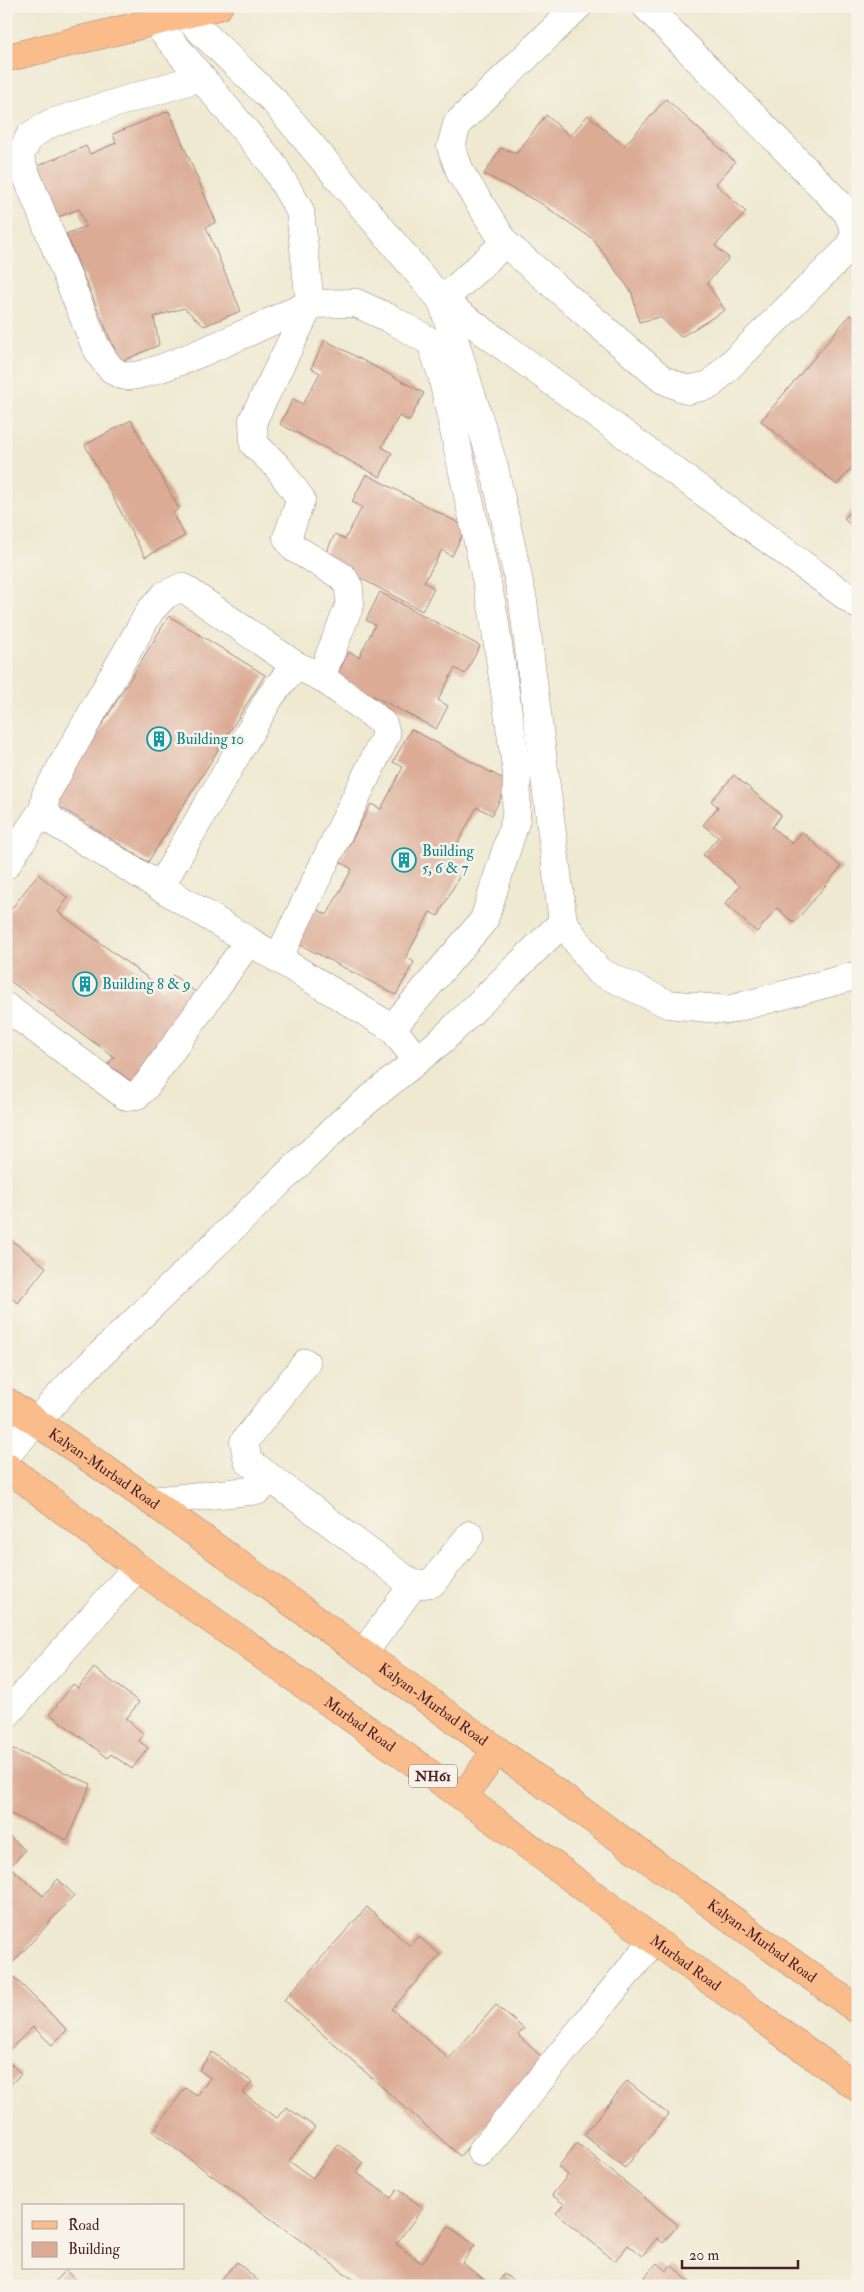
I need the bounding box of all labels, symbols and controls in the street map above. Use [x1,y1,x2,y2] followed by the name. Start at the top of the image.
[146,726,172,752] building icon: Building 10
[176,730,244,749] place label: Building 10
[422,842,474,878] place label: Building 5, 6 & 7
[391,847,417,873] building icon: Building 5, 6 & 7
[72,971,98,997] building icon: Building 8 & 9
[102,975,191,994] place label: Building 8 & 9
[45,1424,163,1514] street label: Kalyan-Murbad Road
[375,1659,492,1751] street label: Kalyan-Murbad Road
[320,1693,399,1757] street label: Murbad Road
[409,1764,457,1788] road number: NH61
[703,1895,821,1987] street label: Kalyan-Murbad Road
[646,1931,725,1996] street label: Murbad Road
[22,2204,185,2270] legend
[68,2216,100,2235] text: Road
[682,2237,798,2269] scale bar
[68,2240,120,2259] text: Building
[689,2246,719,2265] text: 20 m

